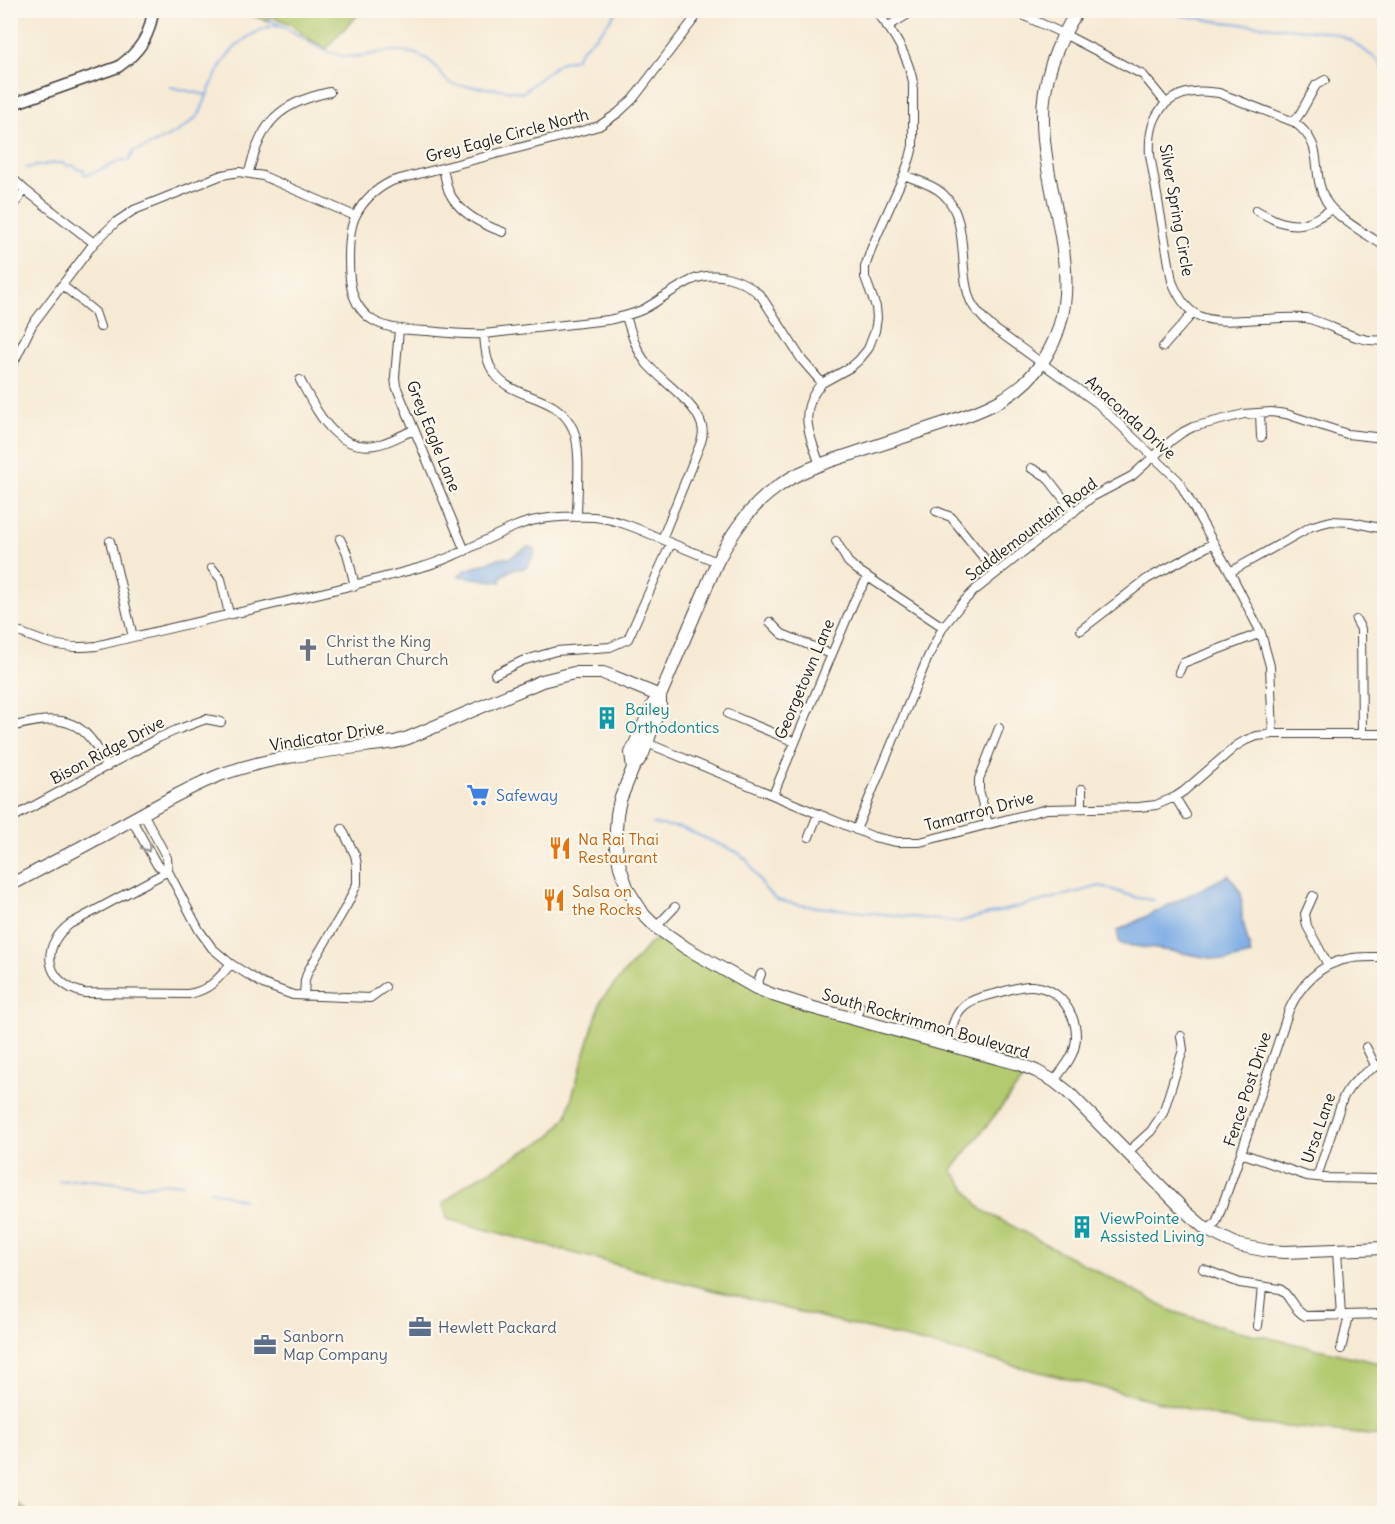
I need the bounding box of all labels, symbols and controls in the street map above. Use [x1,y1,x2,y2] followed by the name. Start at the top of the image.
[423,104,591,166] street label: Grey Eagle Circle North
[1156,142,1198,278] street label: Silver Spring Circle
[1082,371,1180,463] street label: Anaconda Drive
[403,378,465,494] street label: Grey Eagle Lane
[961,473,1101,585] street label: Saddlemountain Road
[770,616,838,742] street label: Georgetown Lane
[326,631,448,669] place label: Christ the King Lutheran Church
[295,637,321,663] church icon: Christ the King Lutheran Church
[625,699,719,737] place label: Bailey Orthodontics
[594,705,620,731] building icon: Bailey Orthodontics
[47,712,167,788] street label: Bison Ridge Drive
[268,717,386,755] street label: Vindicator Drive
[465,782,491,808] supermarket icon: Safeway
[496,785,558,805] place label: Safeway
[922,787,1036,835] street label: Tamarron Drive
[578,829,659,867] place label: Na Rai Thai Restaurant
[547,835,573,861] restaurant icon: Na Rai Thai Restaurant
[140,842,151,852] one-way arrow
[572,881,642,919] place label: Salsa on the Rocks
[541,887,567,913] restaurant icon: Salsa on the Rocks
[820,984,1032,1062] street label: South Rockrimmon Boulevard
[1219,1029,1275,1149] street label: Fence Post Drive
[1297,1090,1339,1166] street label: Ursa Lane
[1100,1208,1205,1246] place label: ViewPointe Assisted Living
[1069,1214,1095,1240] building icon: ViewPointe Assisted Living
[407,1314,433,1340] office icon: Hewlett Packard
[438,1317,557,1337] place label: Hewlett Packard
[283,1326,388,1364] place label: Sanborn Map Company
[252,1332,278,1358] office icon: Sanborn Map Company

